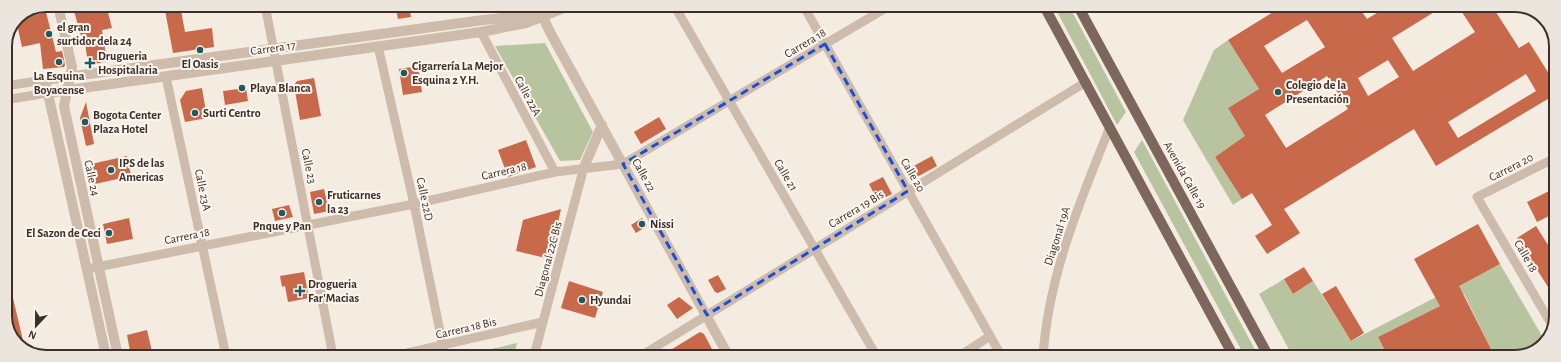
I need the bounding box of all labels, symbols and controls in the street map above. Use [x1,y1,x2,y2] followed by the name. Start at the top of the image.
[57,21,132,47] place label: el gran surtidor dela 24
[782,26,828,60] street label: Carrera 18
[44,29,54,39] marker: el gran surtidor dela 24
[250,39,296,57] street label: Carrera 17
[195,45,205,55] marker: El Oasis
[98,50,158,76] place label: Drugueria Hospitalaria
[54,57,64,67] marker: La Esquina Boyacense
[85,58,95,68] marker: Drugueria Hospitalaria
[182,58,219,70] place label: El Oasis
[412,60,504,86] place label: Cigarrería La Mejor Esquina 2 Y.H.
[399,68,409,78] marker: Cigarrería La Mejor Esquina 2 Y.H.
[33,70,85,97] place label: La Esquina Boyacense
[513,74,543,118] street label: Calle 22A
[1286,79,1349,105] place label: Colegio de la Presentación
[250,82,311,95] place label: Playa Blanca
[237,83,247,93] marker: Playa Blanca
[1273,87,1283,97] marker: Colegio de la Presentación
[203,107,261,119] place label: Surti Centro
[190,108,200,118] marker: Surti Centro
[93,109,162,135] place label: Bogota Center Plaza Hotel
[80,117,90,127] marker: Bogota Center Plaza Hotel
[1162,139,1209,211] street label: Avenida Calle 19
[299,147,319,185] street label: Calle 23
[1487,151,1535,183] street label: Carrera 20
[630,156,658,194] street label: Calle 22
[899,156,927,194] street label: Calle 20
[119,157,165,183] place label: IPS de las Americas
[772,157,800,193] street label: Calle 21
[82,159,102,197] street label: Calle 24
[480,160,528,182] street label: Carrera 18
[106,165,116,175] marker: IPS de las Americas
[193,168,213,212] street label: Calle 23A
[415,176,435,222] street label: Calle 22D
[826,188,886,230] street label: Carrera 19 Bis
[327,189,381,215] place label: Fruticarnes la 23
[314,197,324,207] marker: Fruticarnes la 23
[1042,205,1072,267] street label: Diagonal 19A
[277,208,287,218] marker: Pnque y Pan
[650,218,674,230] place label: Nissi
[637,219,647,229] marker: Nissi
[253,220,311,233] place label: Pnque y Pan
[532,220,564,298] street label: Diagonal 22C Bis
[163,226,211,246] street label: Carrera 18
[26,227,101,239] place label: El Sazon de Ceci
[104,228,114,238] marker: El Sazon de Ceci
[1512,238,1540,274] street label: Calle 18
[308,278,359,304] place label: Drogueria Far'Macias
[295,286,305,296] marker: Drogueria Far'Macias
[590,294,631,307] place label: Hyundai
[577,295,587,305] marker: Hyundai
[16,306,56,346] north arrow
[435,315,497,341] street label: Carrera 18 Bis
[27,328,38,341] text: N

